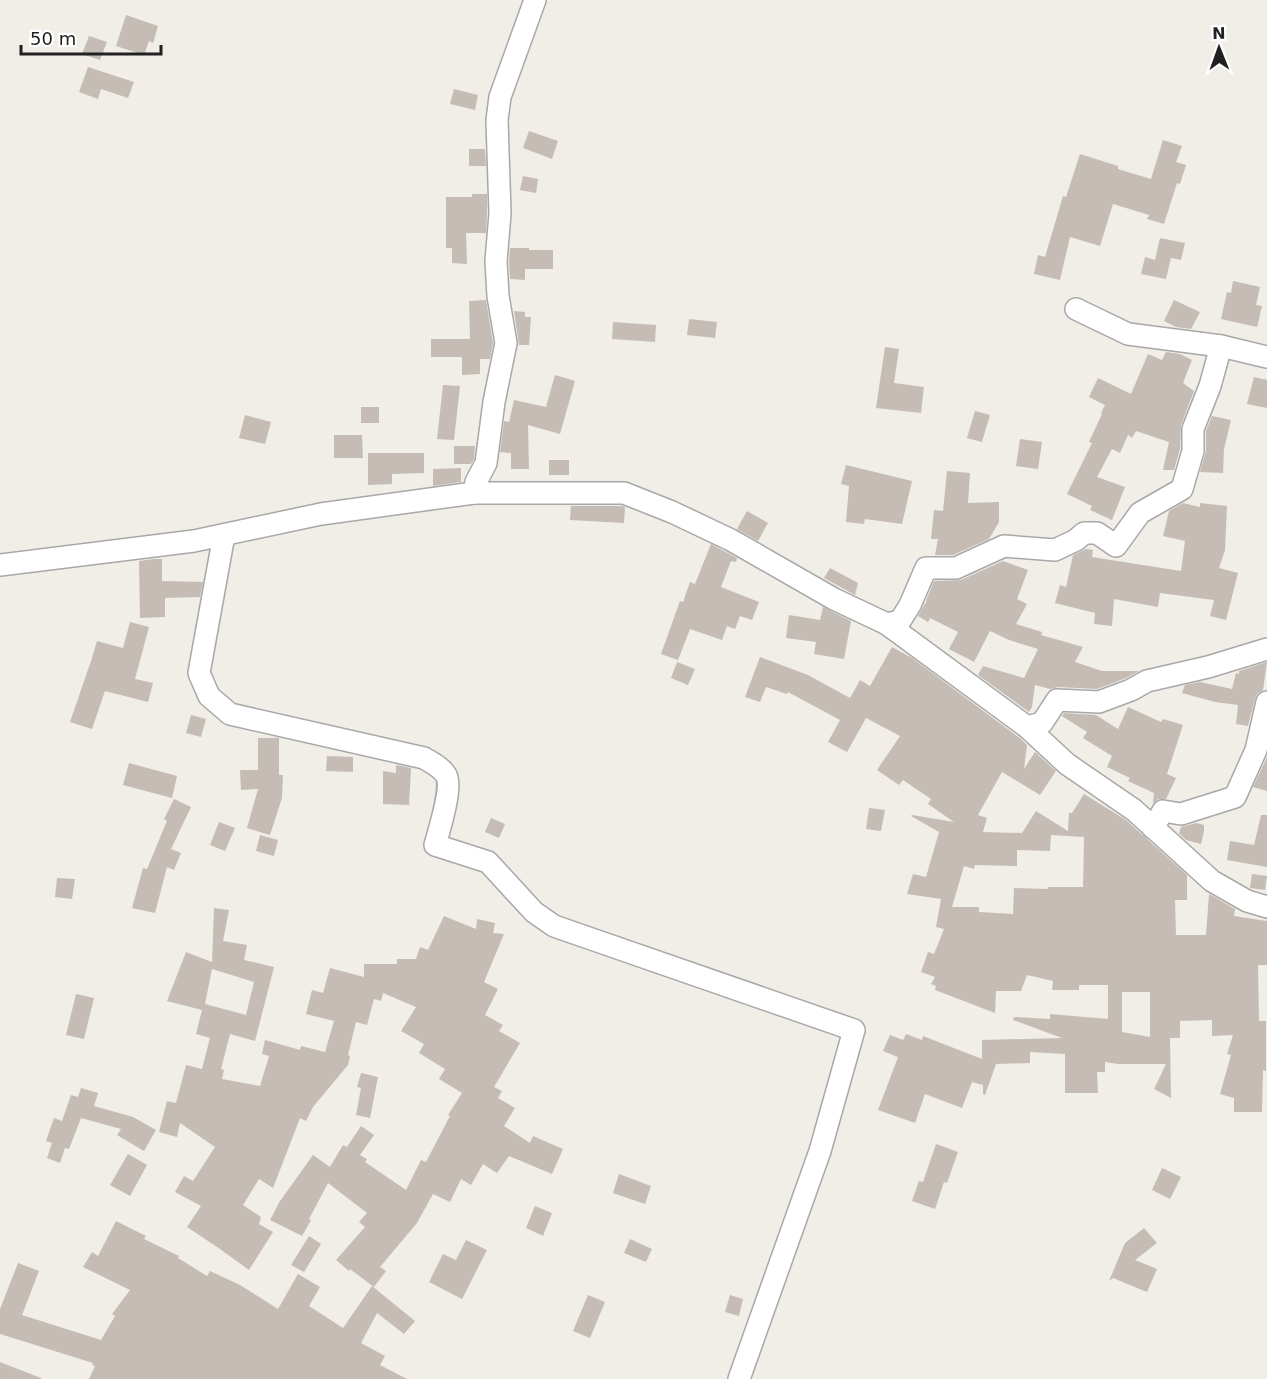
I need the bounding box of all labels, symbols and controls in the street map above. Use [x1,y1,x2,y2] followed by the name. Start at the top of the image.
[21,18,160,56] scale bar
[1189,18,1249,78] north arrow
[1212,24,1226,43] text: N
[30,28,76,49] text: 50 m

